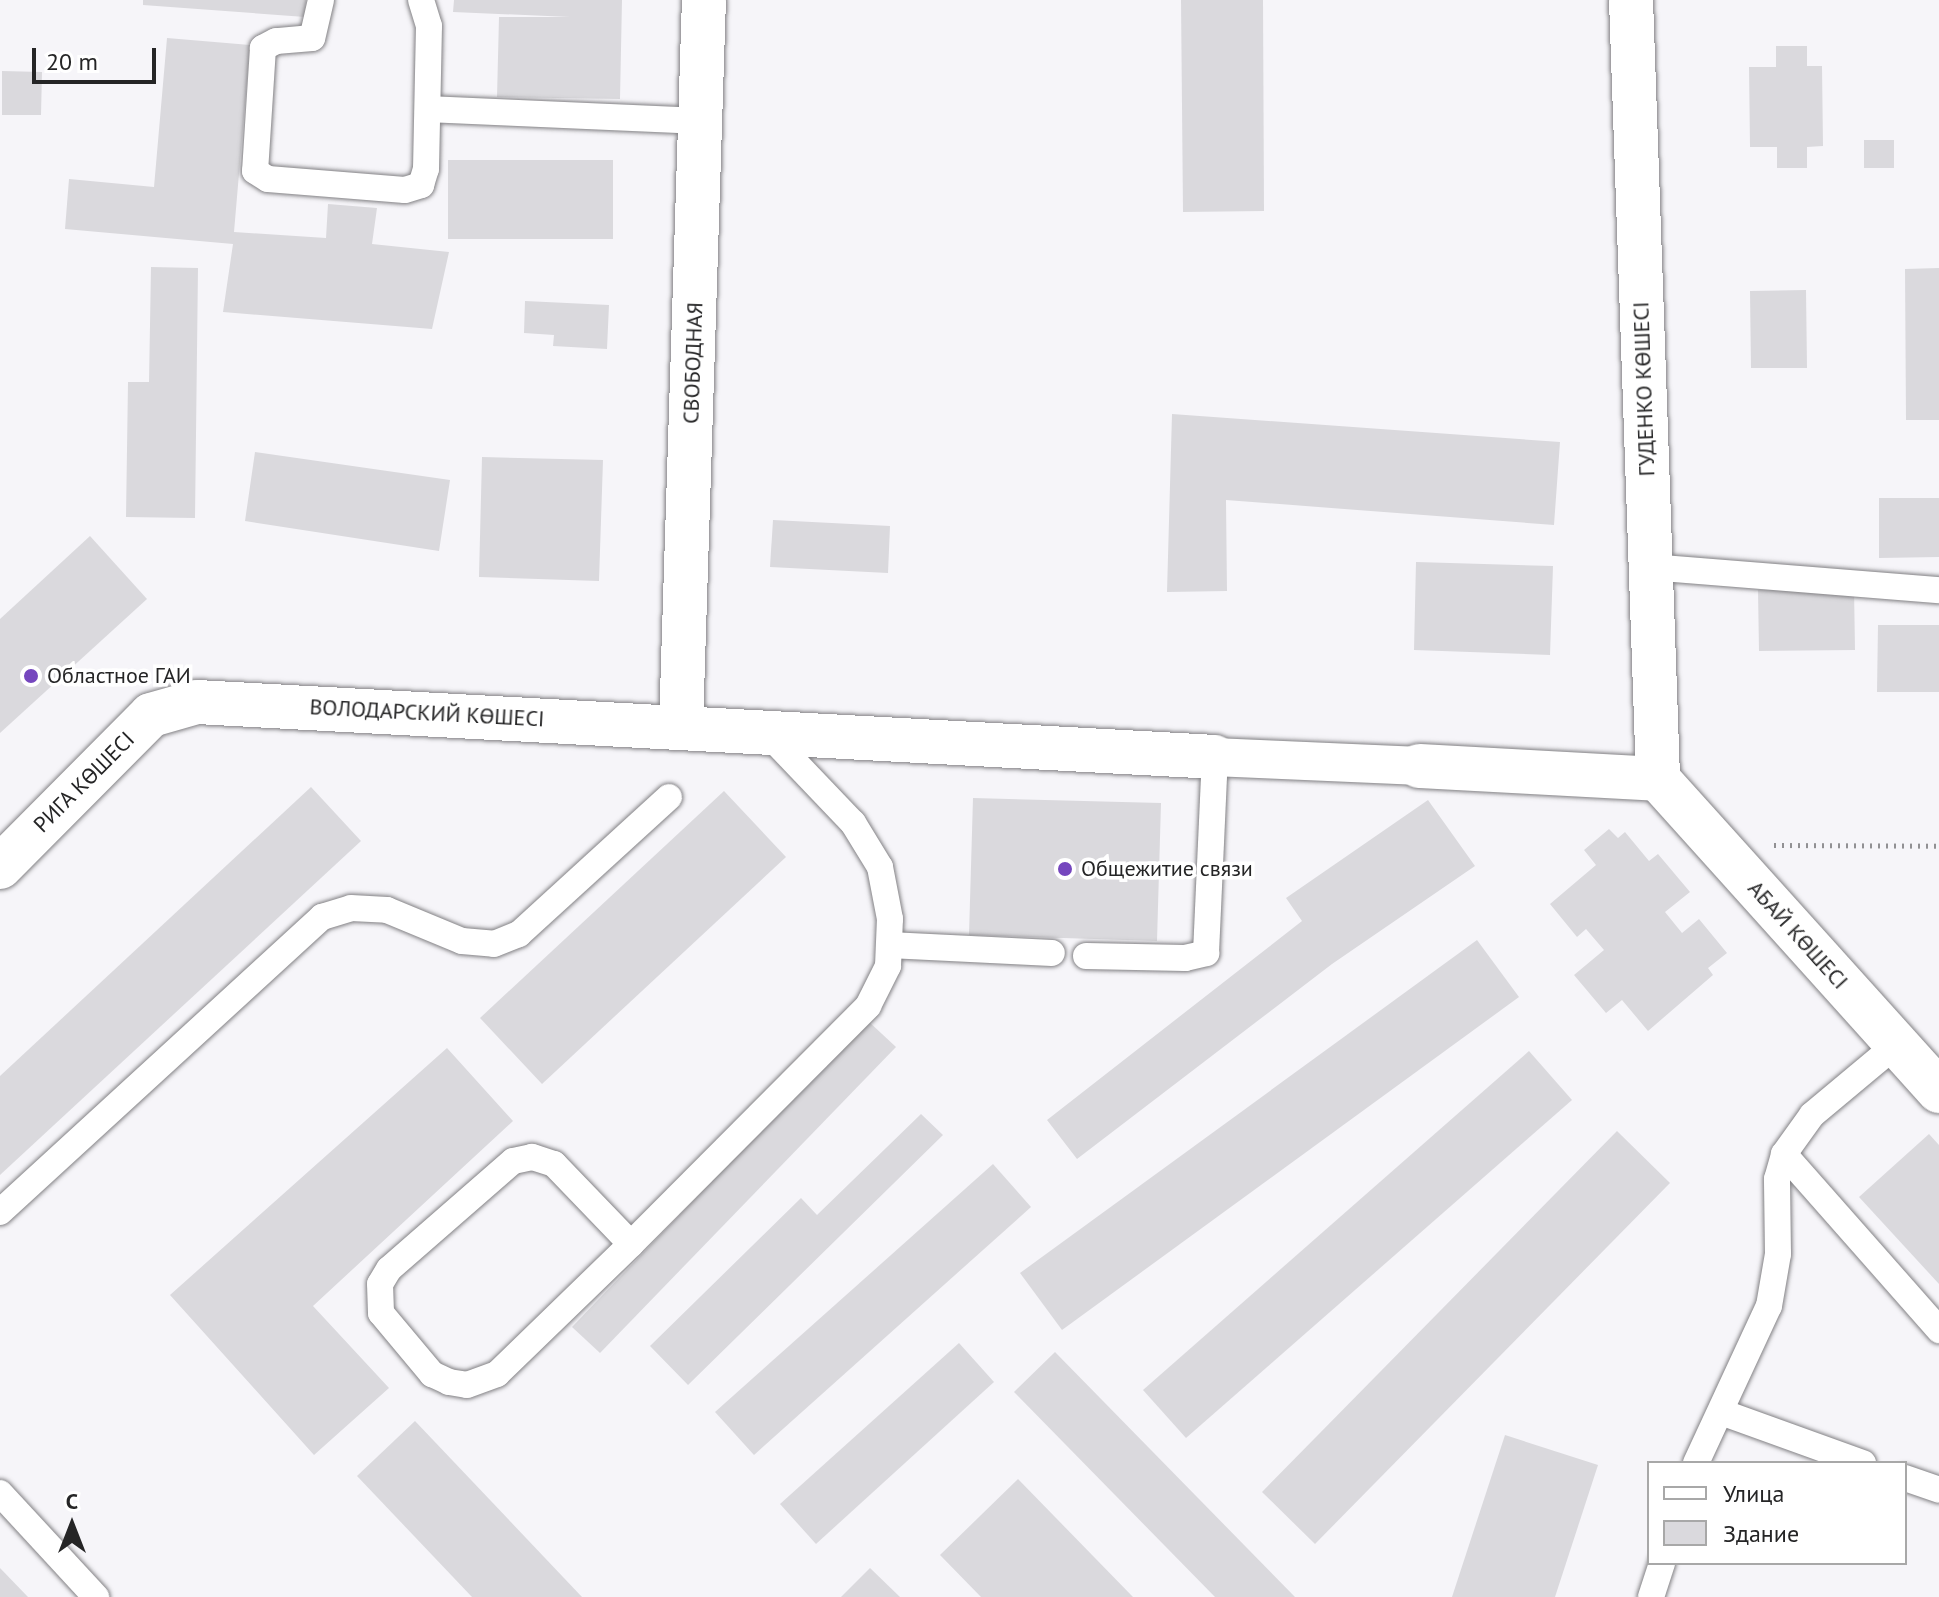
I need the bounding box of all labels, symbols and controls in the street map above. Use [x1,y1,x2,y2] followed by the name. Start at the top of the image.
[36,32,160,82] scale bar
[46,46,98,77] text: 20 m
[1628,301,1660,477] street label: ГУДЕНКО КӨШЕСІ
[678,302,708,424] street label: СВОБОДНАЯ
[47,663,191,689] place label: Областное ГАИ
[22,667,40,685] marker: Областное ГАИ
[309,694,545,732] street label: ВОЛОДАРСКИЙ КӨШЕСІ
[28,726,140,838] street label: РИГА КӨШЕСІ
[1081,856,1253,882] place label: Общежитие связи
[1056,860,1074,878] marker: Общежитие связи
[1742,875,1854,995] street label: АБАЙ КӨШЕСІ
[1647,1461,1907,1565] legend
[1723,1478,1784,1509] text: Улица
[32,1485,112,1565] north arrow
[66,1487,78,1515] text: С
[1723,1518,1799,1549] text: Здание

